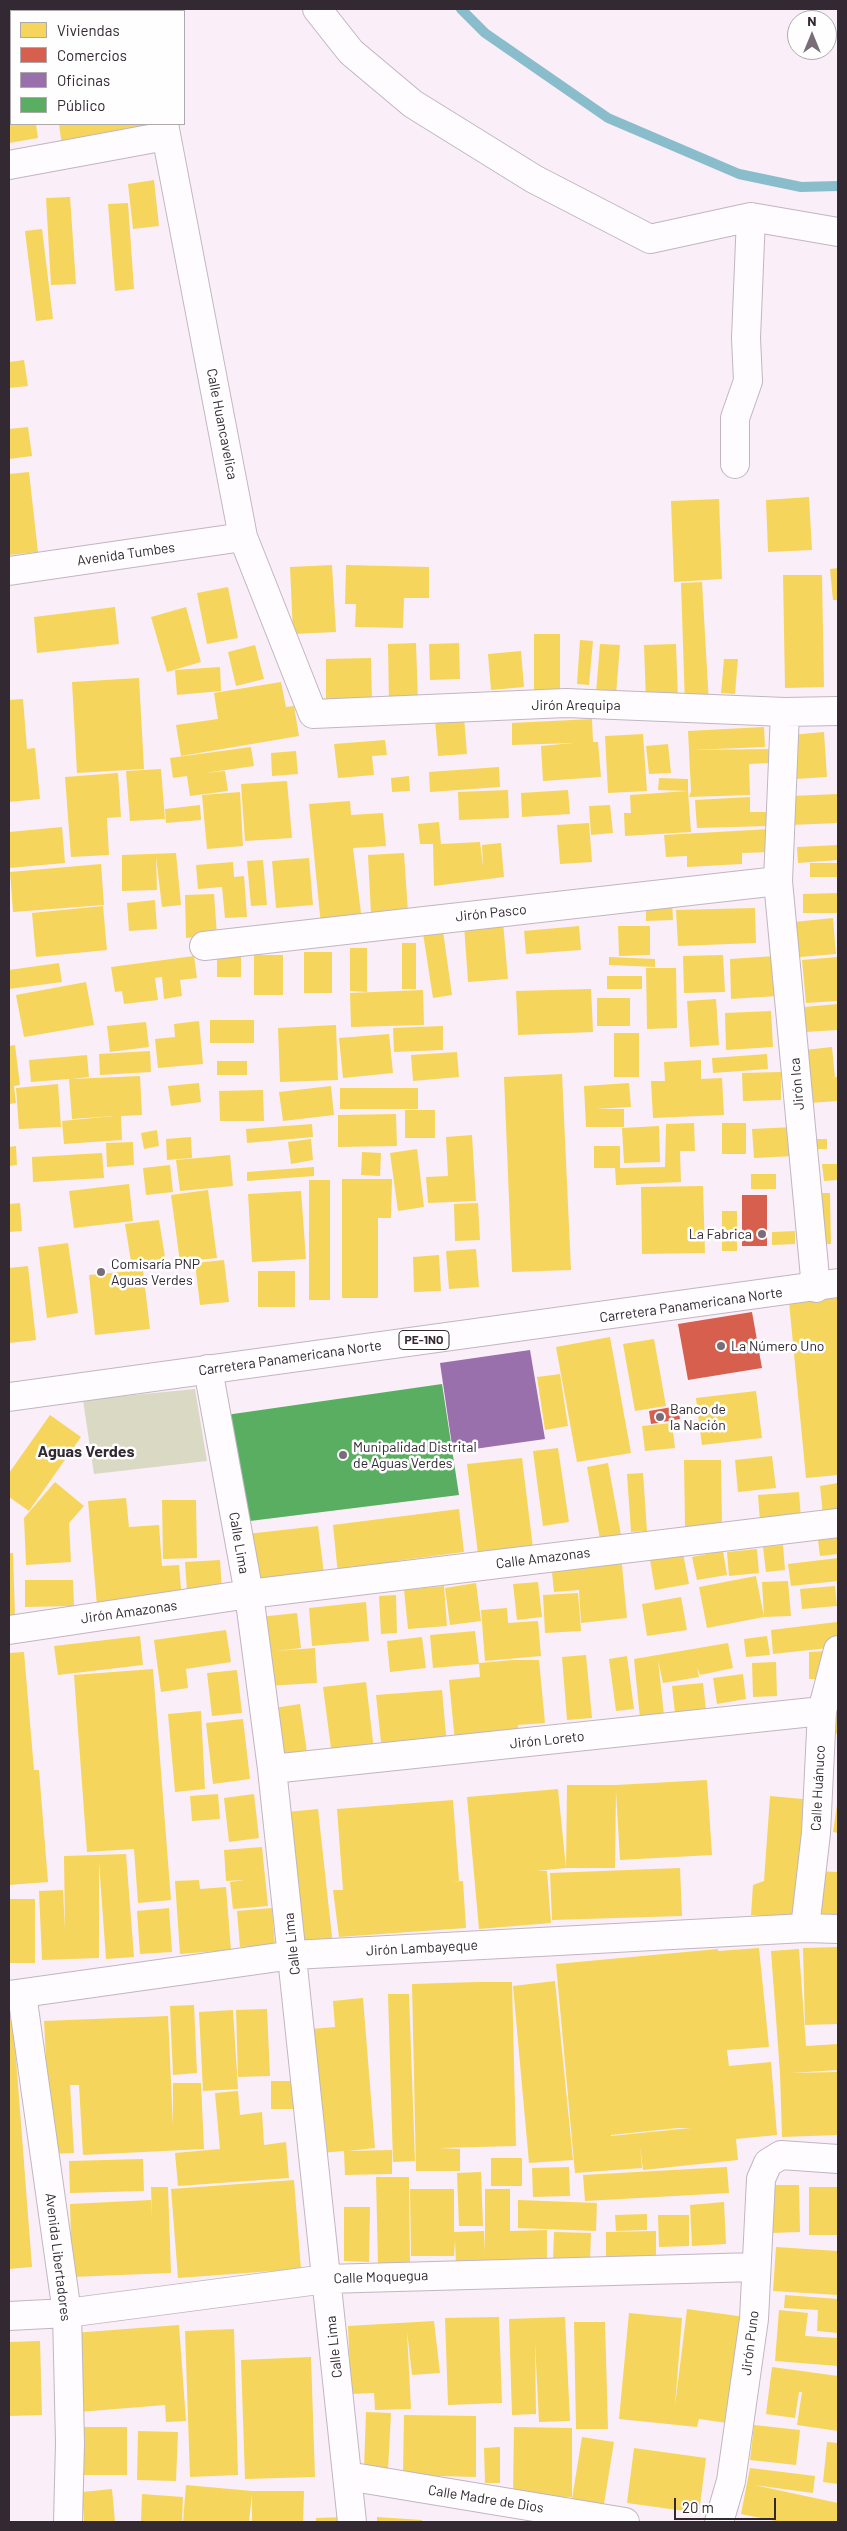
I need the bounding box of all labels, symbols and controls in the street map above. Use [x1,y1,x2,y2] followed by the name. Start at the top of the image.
[10,10,185,125] legend
[787,10,837,60] north arrow
[807,12,817,29] text: N
[57,21,120,39] text: Viviendas
[57,46,127,64] text: Comercios
[57,71,110,89] text: Oficinas
[57,96,105,114] text: Público
[203,367,241,481] street label: Calle Huancavelica
[76,539,176,569] street label: Avenida Tumbes
[531,697,621,713] street label: Jirón Arequipa
[455,901,527,925] street label: Jirón Pasco
[786,1057,808,1111] street label: Jirón Ica
[689,1226,752,1242] place label: La Fabrica
[756,1228,768,1240] marker: La Fabrica
[111,1256,200,1288] place label: Comisaría PNP Aguas Verdes
[95,1266,107,1278] marker: Comisaría PNP Aguas Verdes
[598,1284,784,1326] street label: Carretera Panamericana Norte
[399,1330,449,1350] road number: PE-1NO
[197,1337,383,1379] street label: Carretera Panamericana Norte
[731,1338,824,1354] place label: La Número Uno
[715,1340,727,1352] marker: La Número Uno
[670,1401,726,1434] place label: Banco de la Nación
[654,1411,666,1423] marker: Banco de la Nación
[353,1439,477,1471] place label: Munipalidad Distrital de Aguas Verdes
[37,1442,135,1462] district label: Aguas Verdes
[337,1449,349,1461] marker: Munipalidad Distrital de Aguas Verdes
[225,1511,253,1575] street label: Calle Lima
[495,1544,591,1572] street label: Calle Amazonas
[80,1597,178,1627] street label: Jirón Amazonas
[509,1728,585,1752] street label: Jirón Loreto
[807,1745,829,1831] street label: Calle Huánuco
[280,1912,304,1976] street label: Calle Lima
[365,1937,479,1959] street label: Jirón Lambayeque
[42,2192,74,2322] street label: Avenida Libertadores
[333,2267,429,2287] street label: Calle Moquegua
[738,2310,762,2376] street label: Jirón Puno
[322,2315,346,2379] street label: Calle Lima
[427,2482,545,2516] street label: Calle Madre de Dios
[677,2488,780,2520] scale bar
[682,2498,714,2516] text: 20 m

